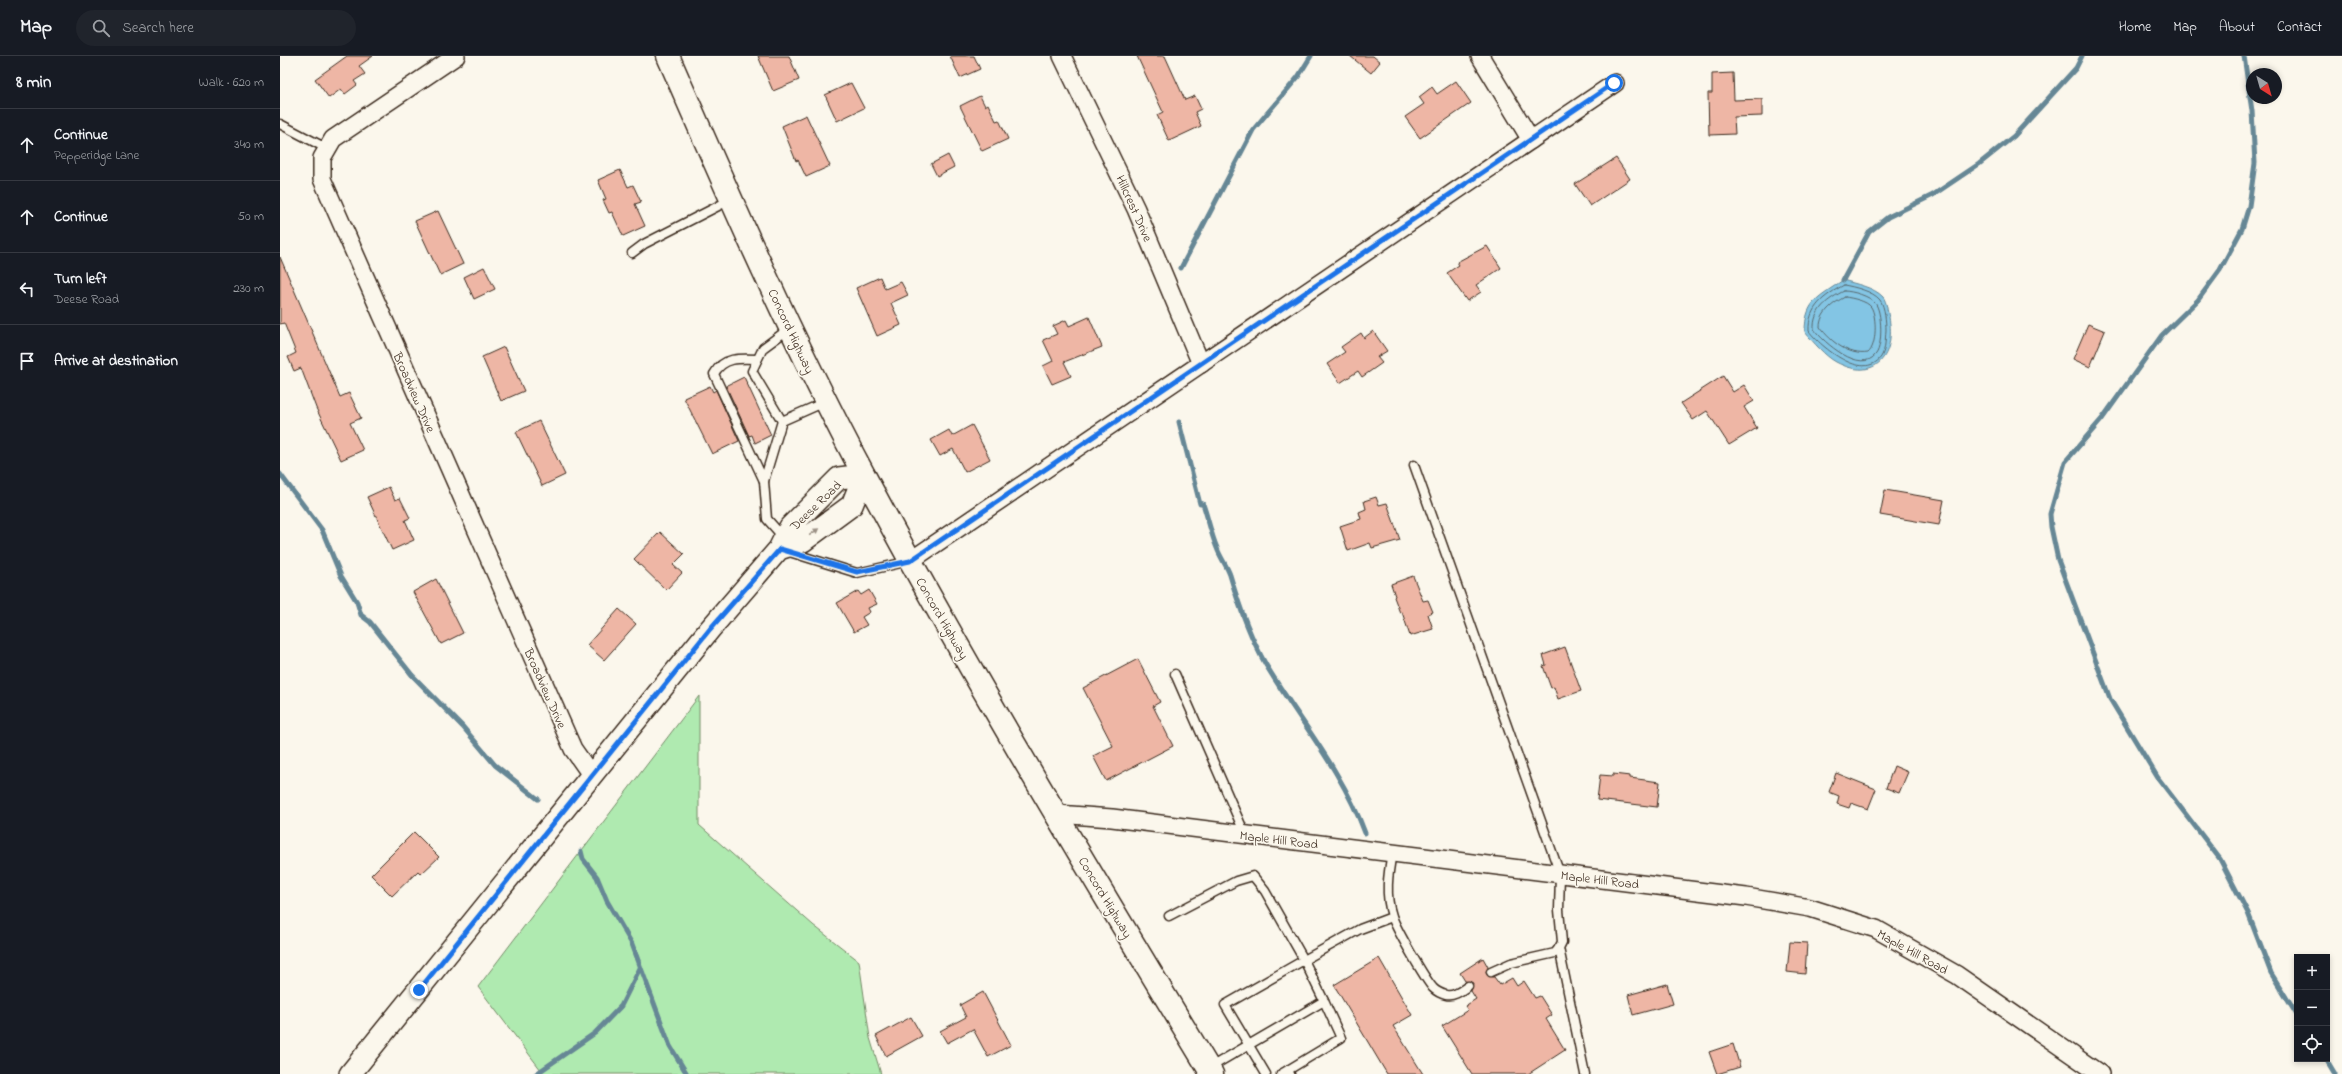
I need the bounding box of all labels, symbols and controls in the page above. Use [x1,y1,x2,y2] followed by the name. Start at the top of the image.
[76,10,356,46] search box
[20,14,52,41] text: Map
[90,17,112,39] icon: search
[122,17,194,39] text: Search here
[2119,17,2151,38] text: Home
[2173,17,2197,38] text: Map
[2219,17,2255,38] text: About
[2277,17,2322,38] text: Contact
[2246,68,2282,104] north arrow
[16,70,51,95] text: 8 min
[199,73,264,92] text: Walk · 620 m
[1605,74,1623,92] route start
[54,124,108,146] text: Continue
[16,134,38,156] icon: ahead
[234,135,264,154] text: 340 m
[54,146,139,165] text: Pepperidge Lane
[1110,172,1157,245] street label: Hillcrest Drive
[16,206,38,228] icon: ahead
[54,206,108,228] text: Continue
[238,207,264,226] text: 50 m
[54,268,107,290] text: Turn left
[16,278,38,300] icon: left
[233,279,264,298] text: 230 m
[762,286,819,378] street label: Concord Highway
[54,290,119,309] text: Deese Road
[387,349,440,436] street label: Broadview Drive
[16,350,38,372] icon: arrive
[54,350,178,372] text: Arrive at destination
[785,476,847,536] street label: Deese Road
[809,528,820,537] one-way arrow
[910,574,973,664] street label: Concord Highway
[518,645,571,732] street label: Broadview Drive
[1239,826,1320,855] street label: Maple Hill Road
[1072,854,1136,942] street label: Concord Highway
[1560,866,1641,895] street label: Maple Hill Road
[1873,925,1952,980] street label: Maple Hill Road
[2294,954,2330,1062] map controls
[2294,954,2330,990] button: +
[410,981,428,999] route end
[2294,990,2330,1026] button: −
[2294,1026,2330,1062] button: locate

